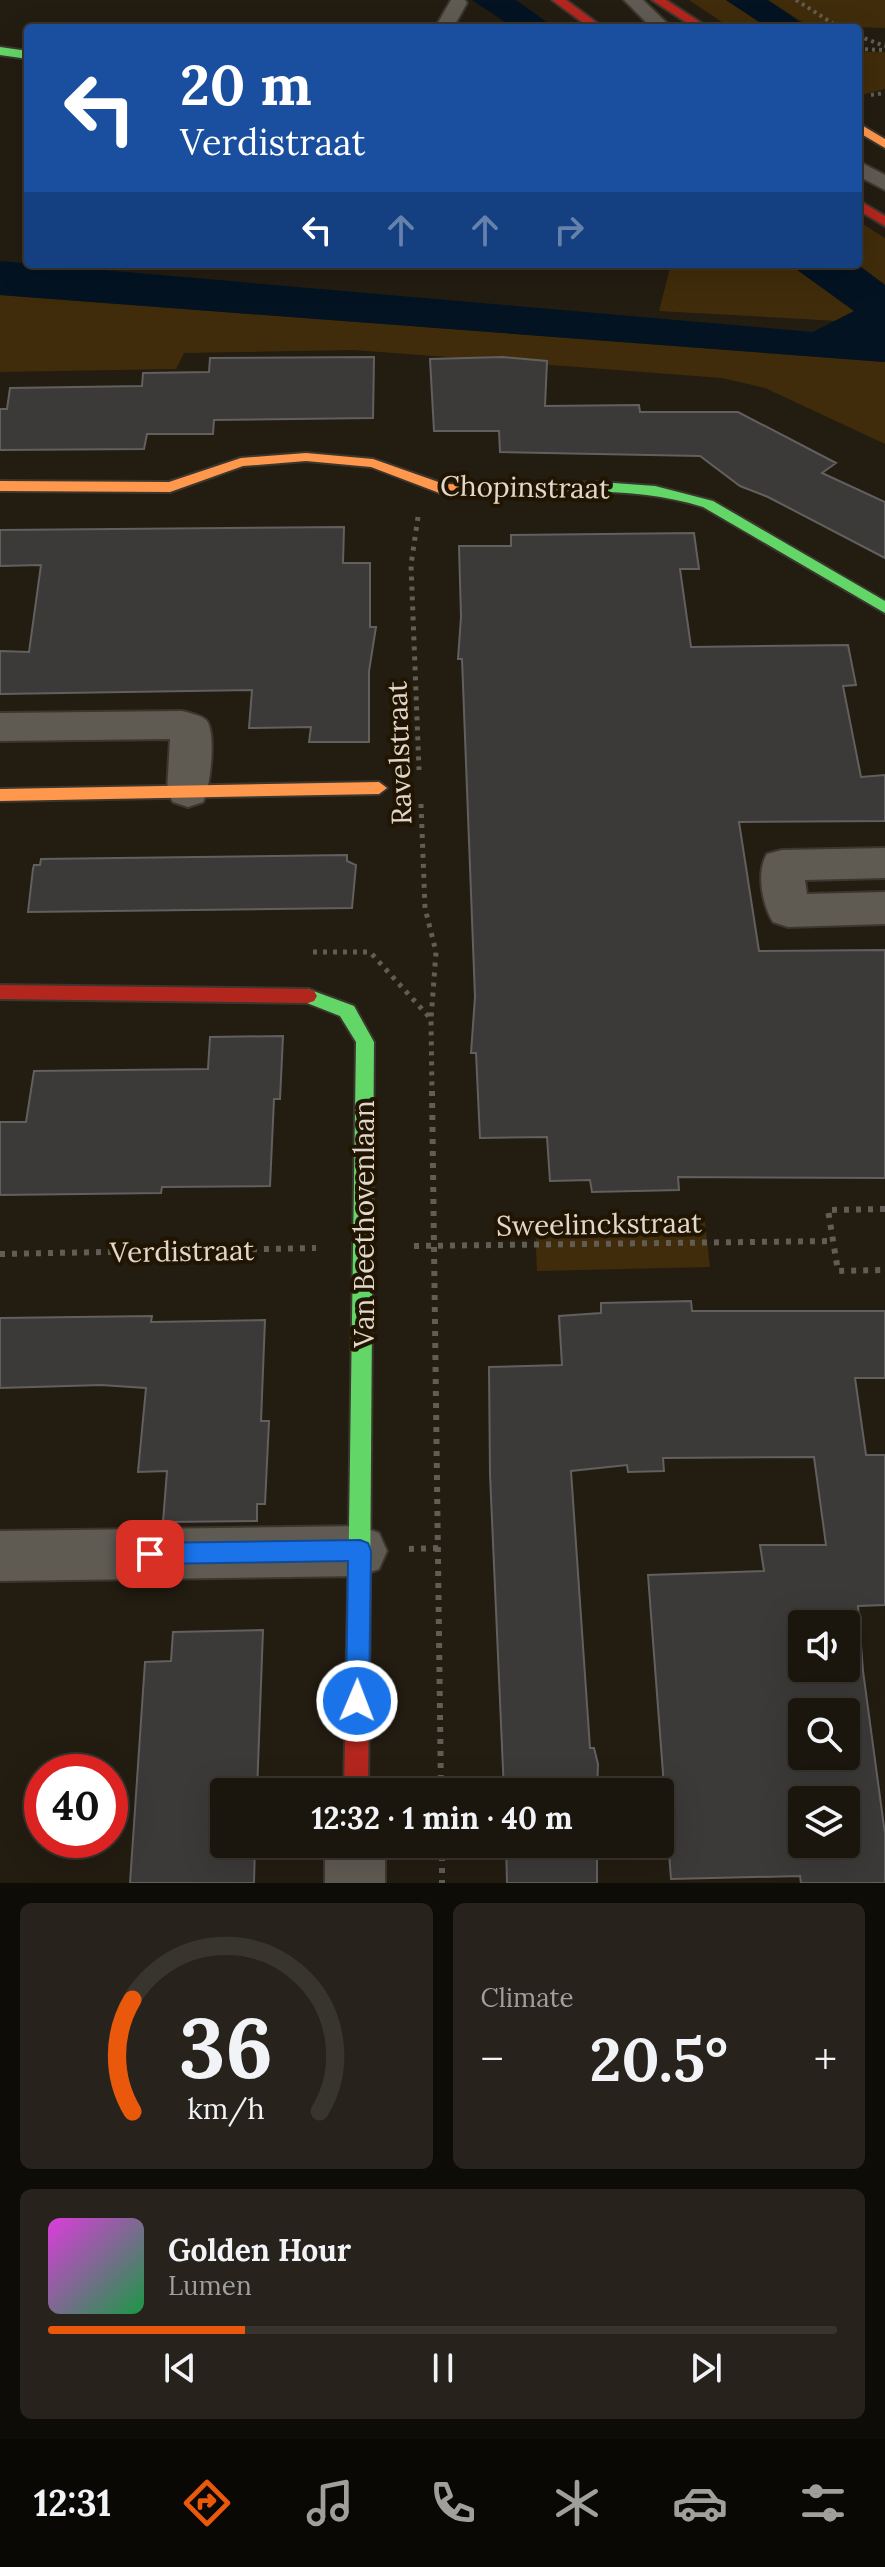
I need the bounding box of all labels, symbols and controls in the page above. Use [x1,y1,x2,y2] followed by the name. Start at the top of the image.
[180,49,312,120] text: 20 m
[48,56,152,160] icon: left
[180,119,365,165] text: Verdistraat
[295,208,339,252] icon: left
[379,208,423,252] icon: ahead
[463,208,507,252] icon: ahead
[547,208,591,252] icon: right
[440,468,610,506] street label: Chopinstraat
[378,680,419,825] street label: Ravelstraat
[346,1100,382,1349] street label: Van Beethovenlaan
[496,1204,702,1244] street label: Sweelinckstraat
[109,1232,255,1270] street label: Verdistraat
[116,1520,184,1588] pin
[128,1532,172,1576] icon: arrive
[788,1610,860,1858] map controls
[788,1610,860,1682] button: sound
[315,1659,399,1743] position arrow
[788,1698,860,1770] button: search
[24,1754,128,1858] speed limit sign: 40
[788,1786,860,1858] button: layers
[311,1799,573,1837] text: 12:32 · 1 min · 40 m
[481,1981,574,2014] text: Climate
[179,1994,273,2101] text: 36
[590,2021,728,2097] text: 20.5°
[481,2031,504,2087] text: −
[814,2031,837,2087] text: +
[188,2090,265,2127] text: km/h
[168,2231,351,2269] text: Golden Hour
[168,2269,252,2302] text: Lumen
[158,2346,202,2390] icon: previous
[421,2346,465,2390] icon: pause
[684,2346,728,2390] icon: next
[179,2475,235,2531] icon: directions
[302,2475,358,2531] icon: music
[425,2475,481,2531] icon: phone
[549,2475,605,2531] icon: climate
[672,2475,728,2531] icon: car
[795,2475,851,2531] icon: filters
[34,2480,111,2526] text: 12:31

